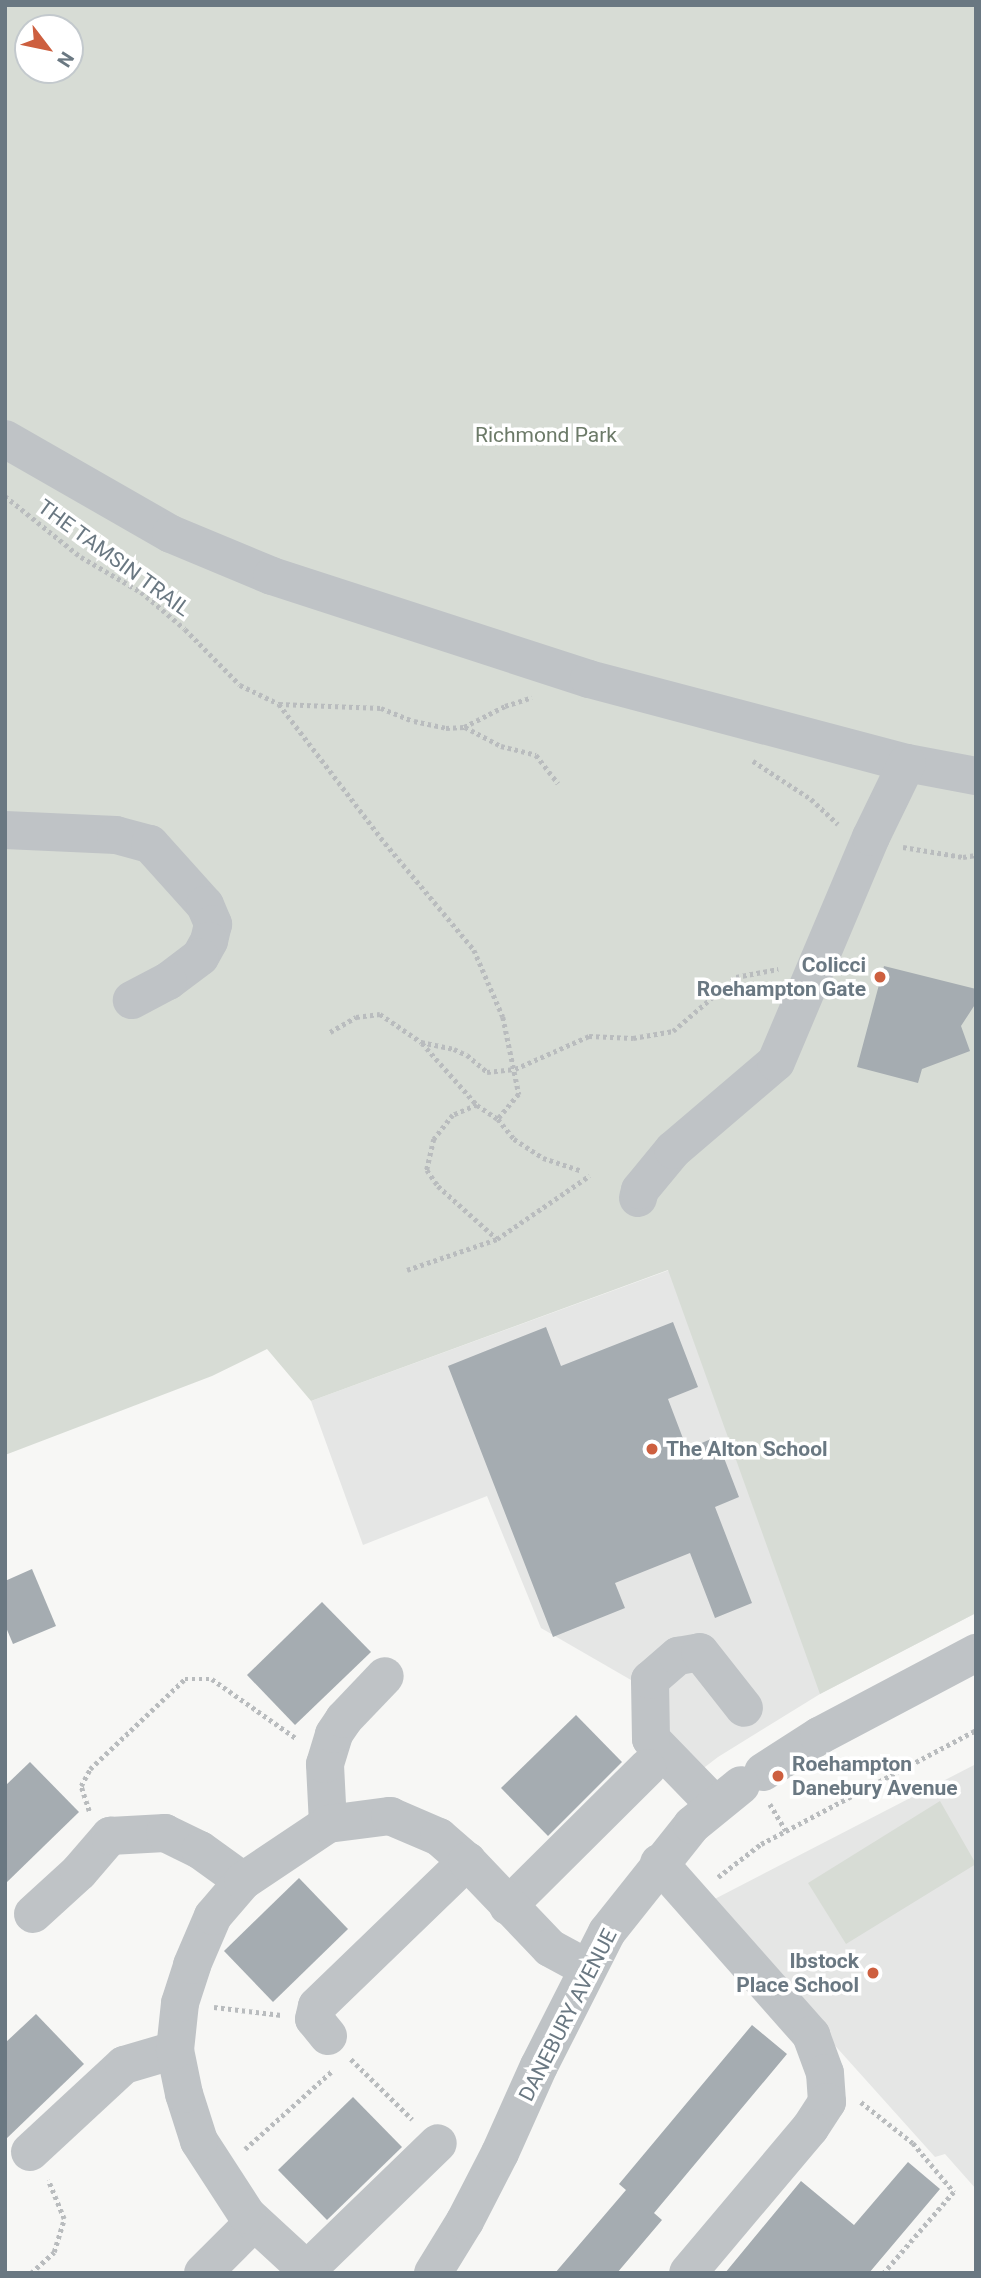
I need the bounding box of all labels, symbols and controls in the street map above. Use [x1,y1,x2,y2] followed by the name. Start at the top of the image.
[14,14,84,84] north arrow
[52,48,79,71] text: N
[475,422,617,448] park label: Richmond Park
[33,494,195,622] street label: THE TAMSIN TRAIL
[697,952,866,1002] place label: Colicci Roehampton Gate
[872,969,888,985] marker: Colicci Roehampton Gate
[666,1436,828,1462] place label: The Alton School
[644,1441,660,1457] marker: The Alton School
[792,1751,958,1801] place label: Roehampton Danebury Avenue
[770,1768,786,1784] marker: Roehampton Danebury Avenue
[514,1925,622,2105] street label: DANEBURY AVENUE
[736,1948,859,1998] place label: Ibstock Place School
[865,1965,881,1981] marker: Ibstock Place School

